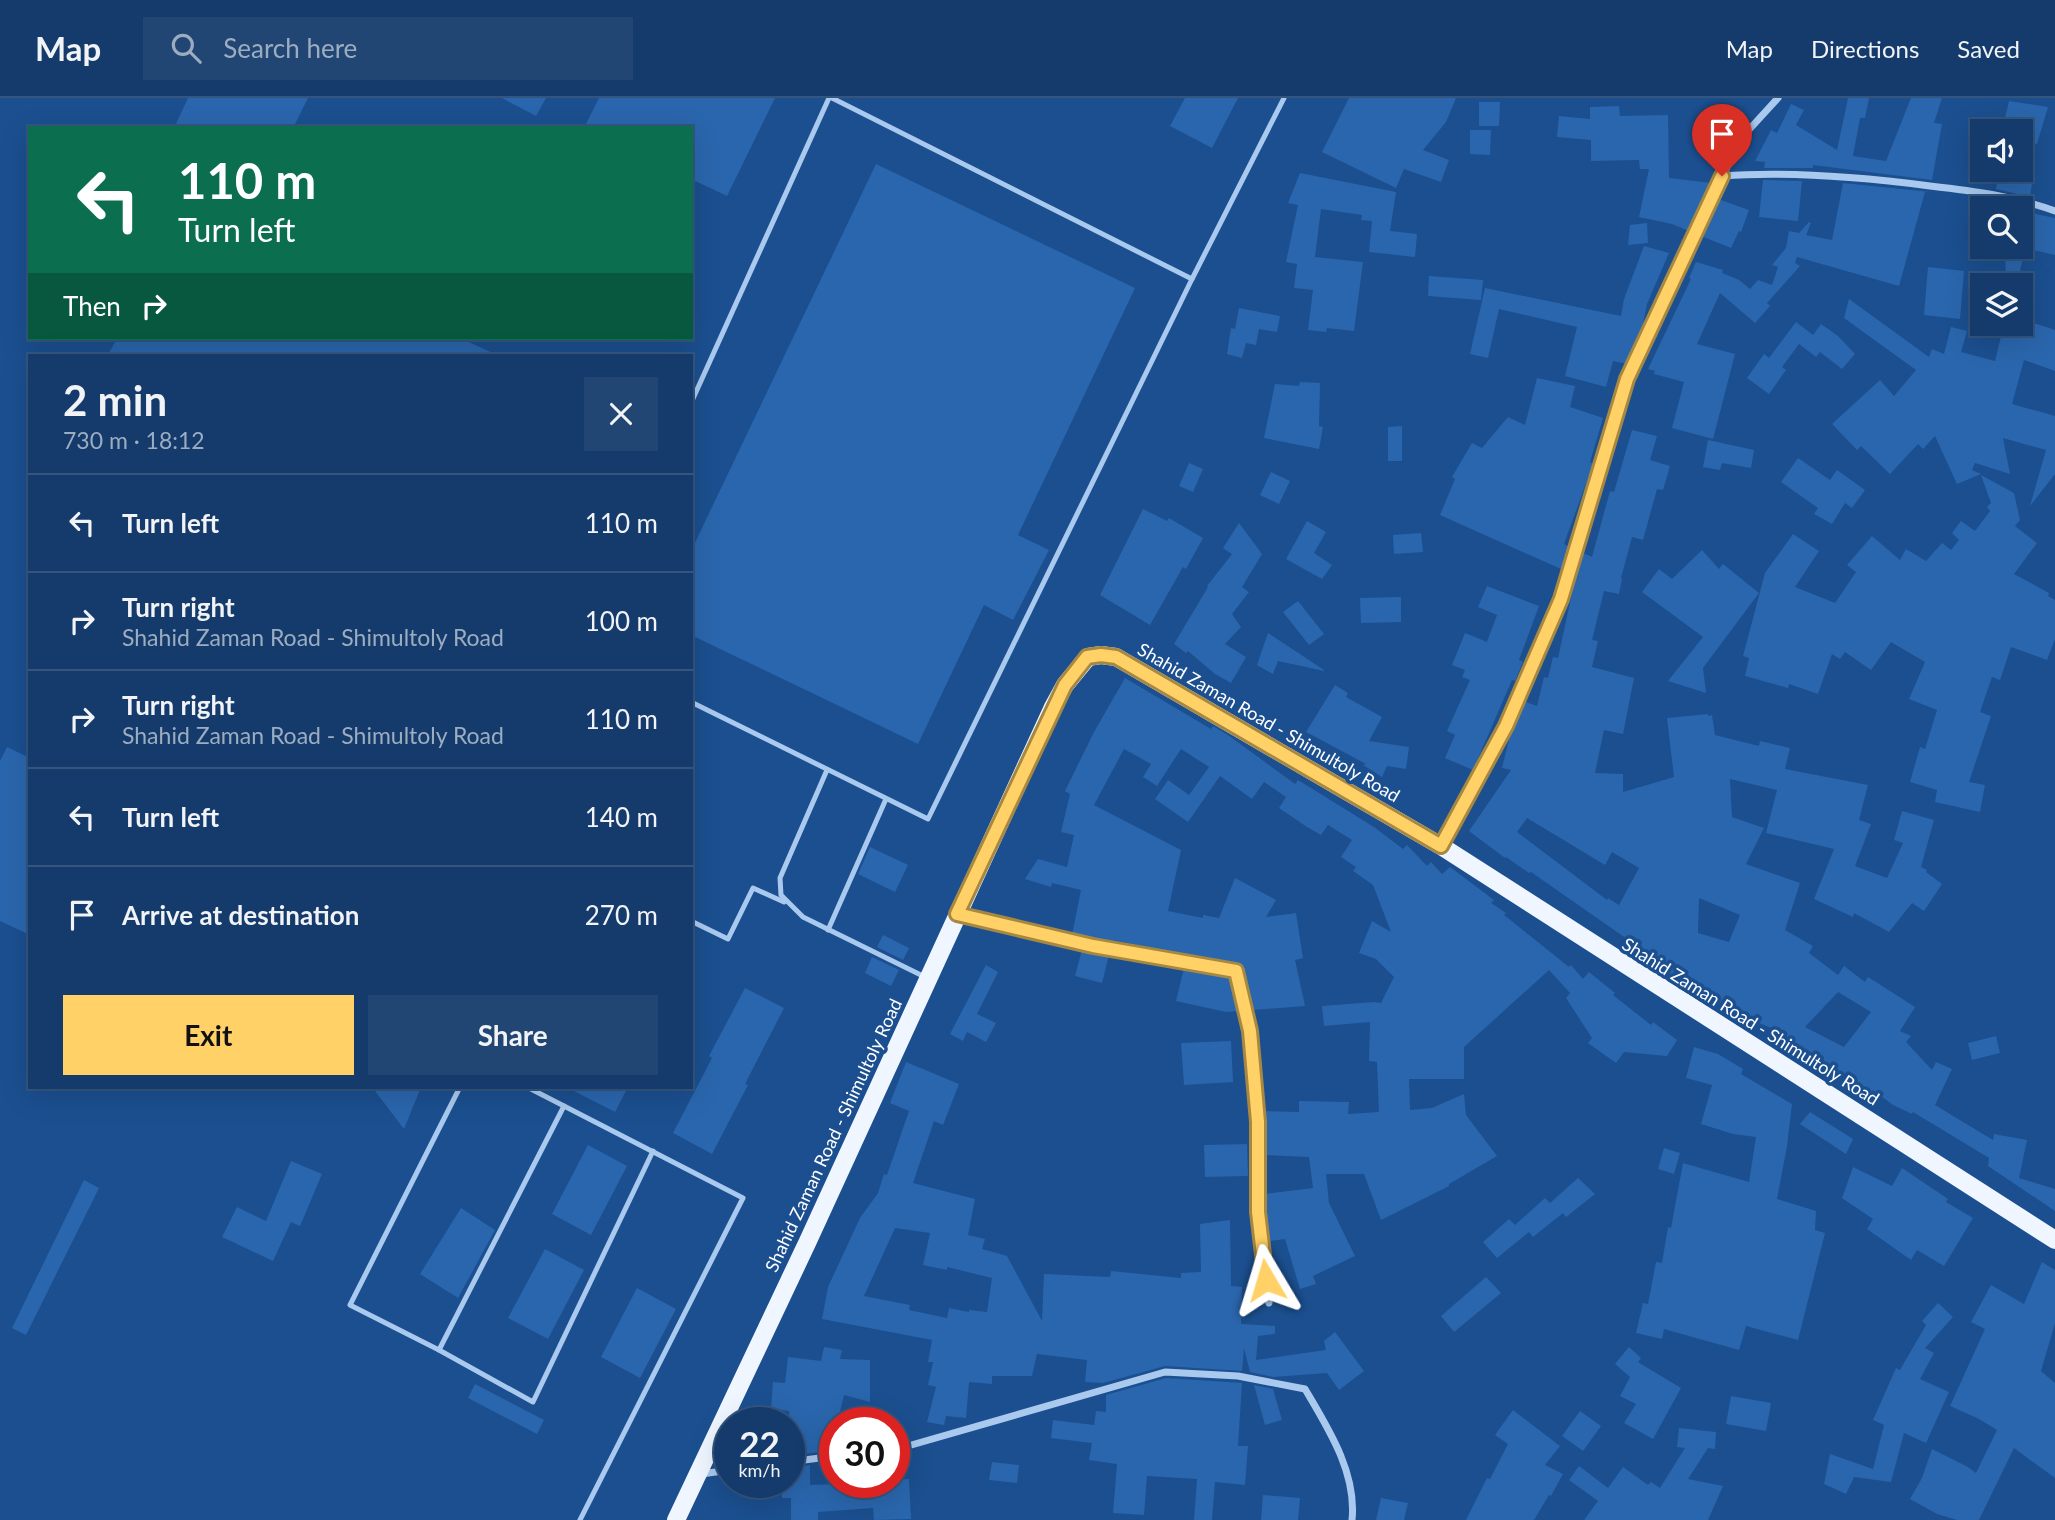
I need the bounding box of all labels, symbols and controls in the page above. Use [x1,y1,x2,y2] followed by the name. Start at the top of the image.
[143,17,633,80] search box
[35,28,101,68] text: Map
[167,29,205,67] icon: search
[223,32,357,64] text: Search here
[1726,34,1773,63] text: Map
[1811,34,1919,63] text: Directions
[1957,34,2020,63] text: Saved
[1692,104,1752,176] pin
[1703,115,1741,153] icon: arrive
[1970,119,2033,336] map controls
[1970,119,2033,182] button: sound
[178,151,316,209] text: 110 m
[63,154,154,245] icon: left
[1970,196,2033,259] button: search
[178,210,295,249] text: Turn left
[1970,273,2033,336] button: layers
[135,287,173,325] icon: right
[63,290,121,322] text: Then
[63,375,167,425] text: 2 min
[584,377,658,451] button: close
[63,426,205,454] text: 730 m · 18:12
[63,504,101,542] icon: left
[122,507,219,539] text: Turn left
[585,507,658,539] text: 110 m
[122,591,235,623] text: Turn right
[63,602,101,640] icon: right
[585,605,658,637] text: 100 m
[122,623,504,651] text: Shahid Zaman Road - Shimultoly Road
[1134,638,1404,806] street label: Shahid Zaman Road - Shimultoly Road
[122,689,235,721] text: Turn right
[63,700,101,738] icon: right
[585,703,658,735] text: 110 m
[122,721,504,749] text: Shahid Zaman Road - Shimultoly Road
[63,798,101,836] icon: left
[122,801,219,833] text: Turn left
[585,801,658,833] text: 140 m
[63,896,101,934] icon: arrive
[122,899,359,931] text: Arrive at destination
[585,899,658,931] text: 270 m
[1618,932,1884,1110] street label: Shahid Zaman Road - Shimultoly Road
[63,995,354,1075] button: Exit
[368,995,658,1075] button: Share
[760,995,906,1275] street label: Shahid Zaman Road - Shimultoly Road
[1229,1243,1303,1317] position arrow
[819,1407,910,1498] speed limit sign: 30
[739,1422,780,1464] text: 22
[738,1459,781,1481] text: km/h

